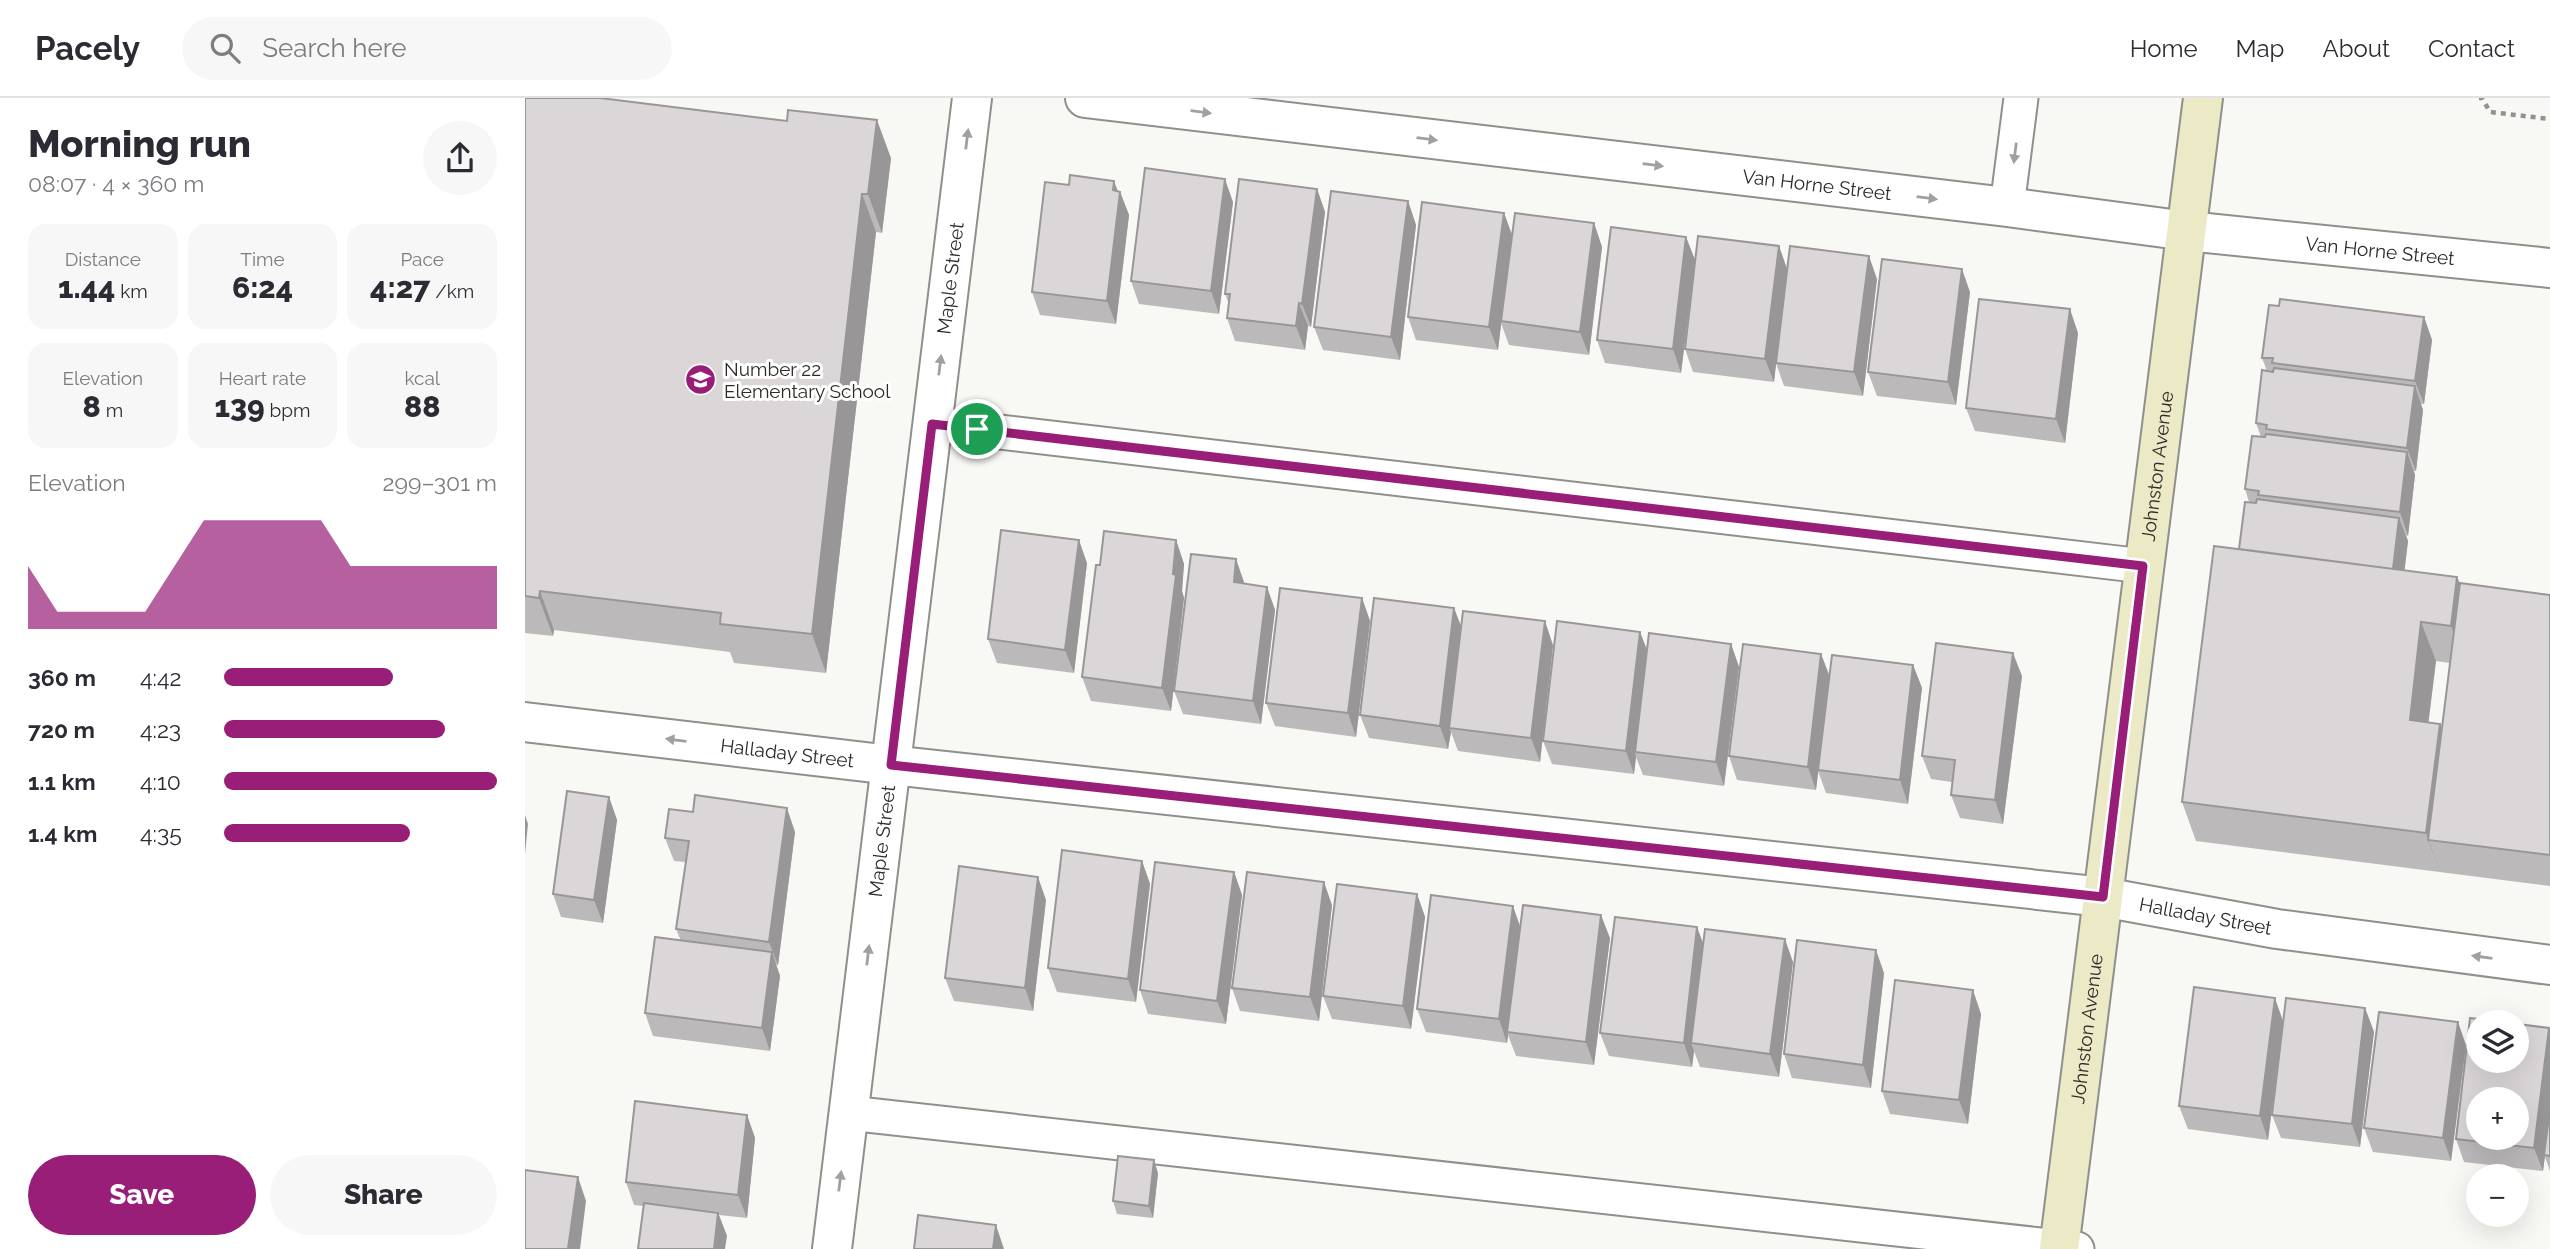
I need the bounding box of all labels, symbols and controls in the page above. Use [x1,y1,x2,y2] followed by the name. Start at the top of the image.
[182,17,672,80] search box
[35,29,140,68] text: Pacely
[206,29,244,67] icon: search
[262,33,407,63] text: Search here
[2130,34,2198,63] text: Home
[2236,34,2284,63] text: Map
[2322,34,2390,63] text: About
[2428,34,2515,63] text: Contact
[1190,106,1212,117] one-way arrow
[28,121,251,166] text: Morning run
[423,121,497,195] button: share
[962,128,973,150] one-way arrow
[1416,133,1438,144] one-way arrow
[2009,142,2020,164] one-way arrow
[1642,160,1664,171] one-way arrow
[1741,165,1893,204] street label: Van Horne Street
[28,170,204,197] text: 08:07 · 4 × 360 m
[1917,193,1939,204] one-way arrow
[932,220,968,335] street label: Maple Street
[2304,232,2456,269] street label: Van Horne Street
[65,248,141,270] text: Distance
[240,248,285,270] text: Time
[400,248,444,270] text: Pace
[58,270,115,305] text: 1.44
[232,270,293,305] text: 6:24
[370,270,430,305] text: 4:27
[115,280,148,302] text: km
[430,280,474,302] text: /km
[934,354,945,376] one-way arrow
[724,358,891,402] place label: Number 22 Elementary School
[684,363,718,397] school or university icon: Number 22 Elementary School
[62,367,143,389] text: Elevation
[219,367,306,389] text: Heart rate
[404,367,440,389] text: kcal
[83,389,101,424] text: 8
[214,389,265,424] text: 139
[404,389,440,424] text: 88
[2137,390,2177,542] street label: Johnston Avenue
[101,399,123,421] text: m
[265,399,311,421] text: bpm
[947,399,1007,459] pin
[958,410,996,448] icon: arrive
[28,469,126,496] text: Elevation
[383,469,497,496] text: 299–301 m
[28,664,96,691] text: 360 m
[140,664,181,691] text: 4:42
[28,716,95,743] text: 720 m
[140,716,181,743] text: 4:23
[665,734,687,745] one-way arrow
[719,734,856,772] street label: Halladay Street
[28,768,96,795] text: 1.1 km
[140,768,181,795] text: 4:10
[864,783,899,898] street label: Maple Street
[28,820,97,847] text: 1.4 km
[140,820,182,847] text: 4:35
[2138,893,2274,939] street label: Halladay Street
[862,944,873,966] one-way arrow
[2471,951,2493,962] one-way arrow
[2066,952,2107,1105] street label: Johnston Avenue
[2466,1010,2529,1227] map controls
[2466,1010,2529,1073] button: layers
[2466,1087,2529,1150] button: +
[28,1155,256,1235] button: Save
[270,1155,497,1235] button: Share
[2466,1164,2529,1227] button: −
[835,1170,846,1192] one-way arrow

